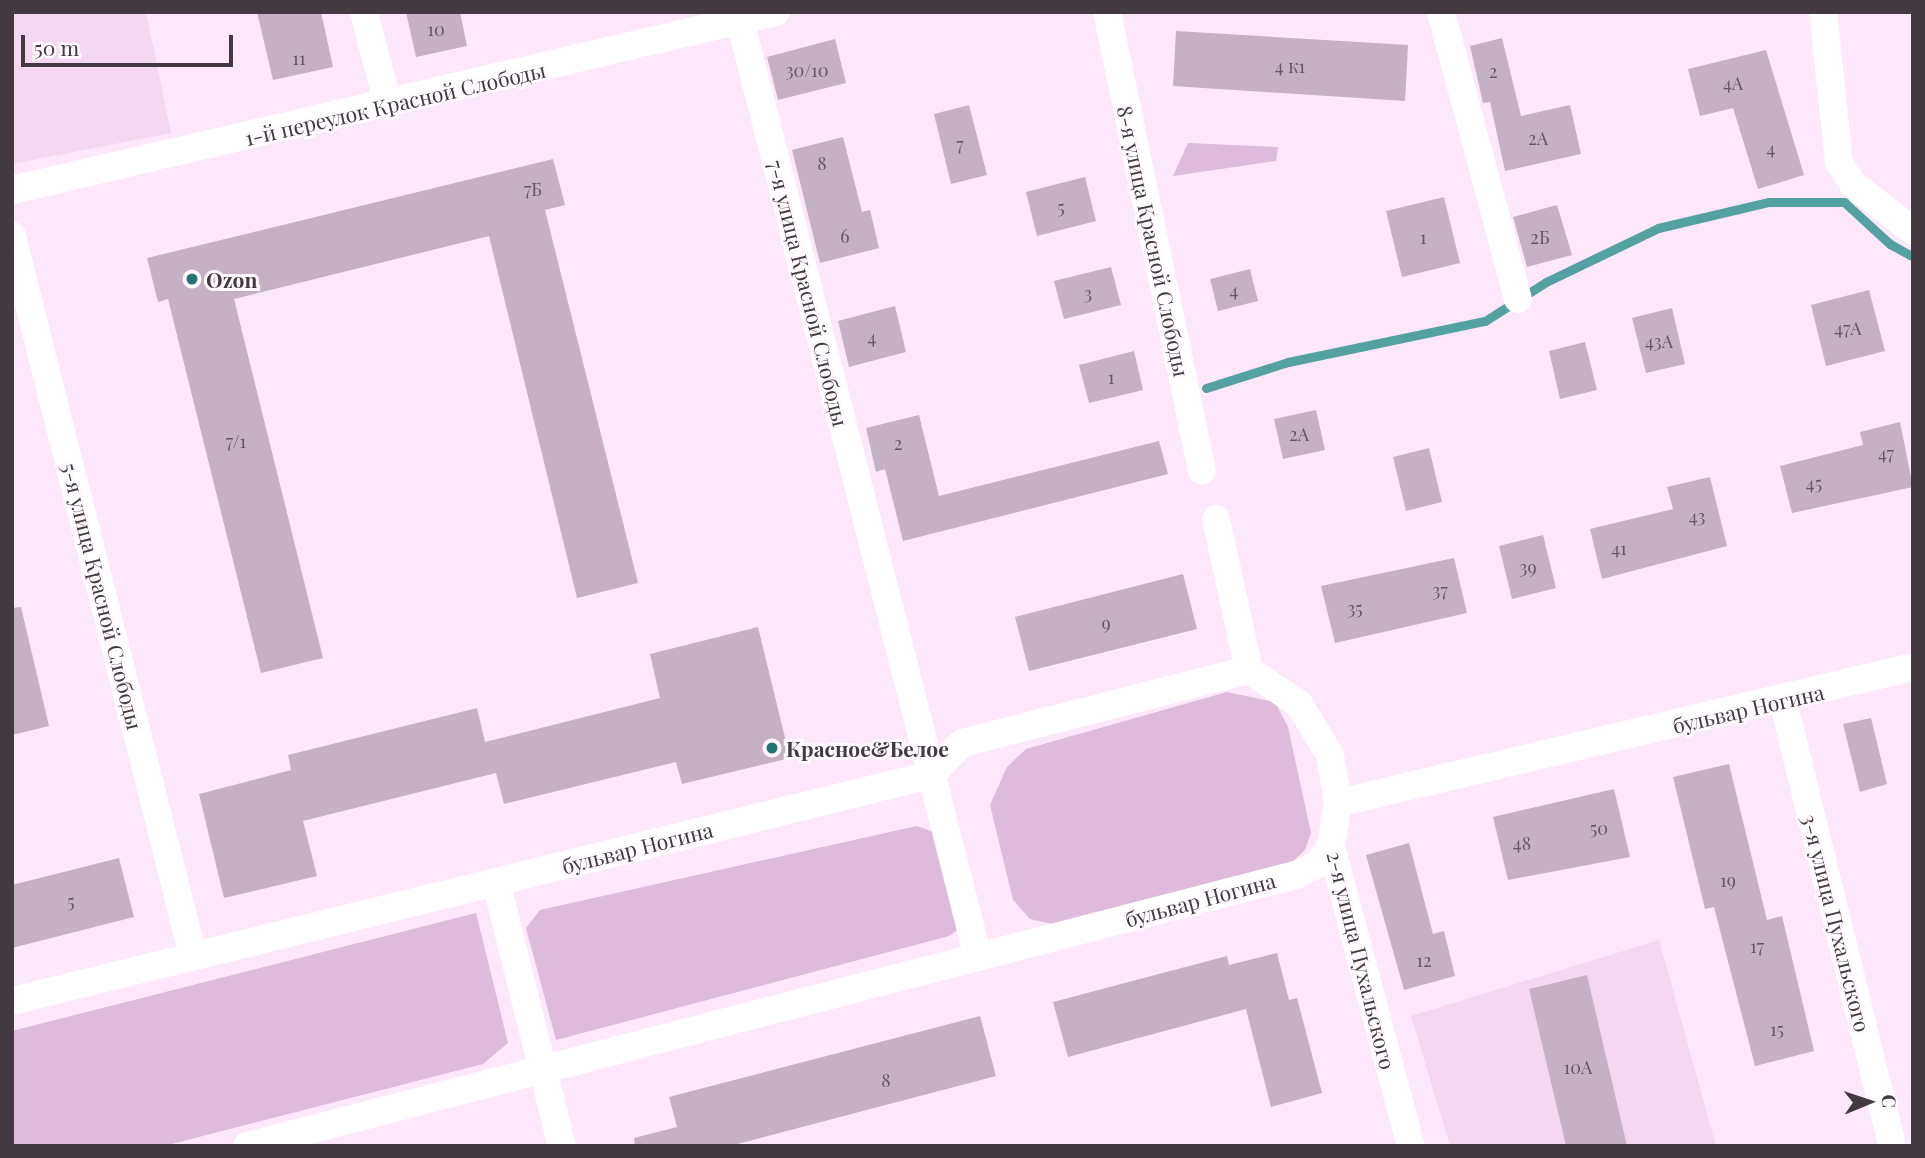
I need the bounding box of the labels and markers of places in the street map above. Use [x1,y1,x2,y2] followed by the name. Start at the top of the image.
[206,266,257,292] place label: Ozon
[184,271,200,287] marker: Ozon
[786,735,949,761] place label: Красное&Белое
[764,740,780,756] marker: Красное&Белое

